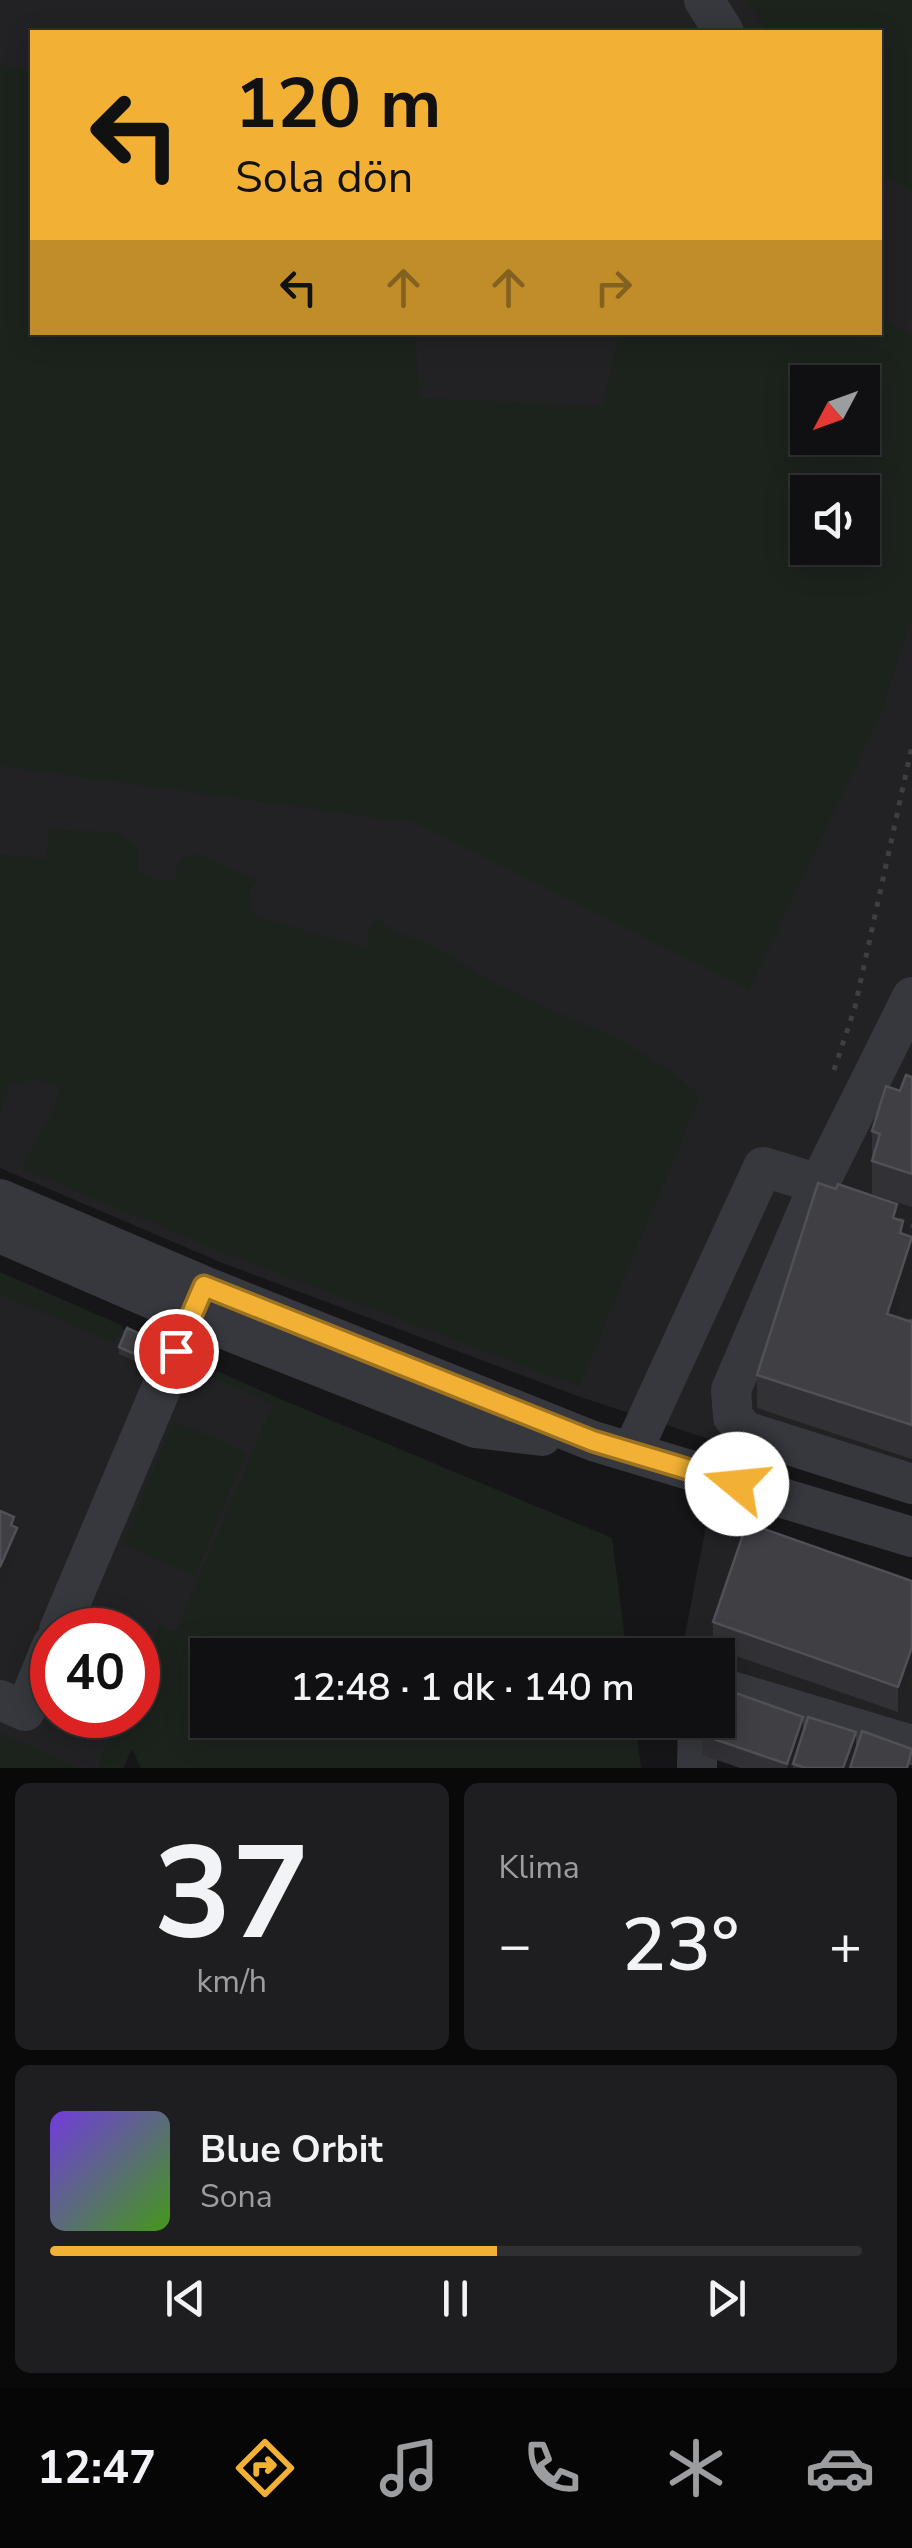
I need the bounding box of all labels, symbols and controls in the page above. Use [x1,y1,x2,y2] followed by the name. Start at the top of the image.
[235,56,441,152] text: 120 m
[70,70,200,200] icon: left
[235,147,413,208] text: Sola dön
[271,260,326,315] icon: left
[376,260,431,315] icon: ahead
[481,260,536,315] icon: ahead
[586,260,641,315] icon: right
[790,365,880,455] north arrow
[790,365,880,565] map controls
[790,475,880,565] button: sound
[134,1309,219,1394] pin
[149,1324,204,1379] icon: arrive
[685,1432,789,1536] position arrow
[30,1608,160,1738] speed limit sign: 40
[290,1662,635,1713] text: 12:48 · 1 dk · 140 m
[154,1806,310,1983] text: 37
[499,1846,580,1889] text: Klima
[621,1894,739,1996] text: 23°
[499,1908,532,1983] text: −
[829,1908,862,1983] text: +
[196,1960,267,2003] text: km/h
[200,2124,383,2175] text: Blue Orbit
[200,2175,273,2218] text: Sona
[158,2271,213,2326] icon: previous
[428,2271,483,2326] icon: pause
[699,2271,754,2326] icon: next
[230,2433,300,2503] icon: directions
[374,2433,444,2503] icon: music
[517,2433,587,2503] icon: phone
[661,2433,731,2503] icon: climate
[805,2433,875,2503] icon: car
[37,2438,156,2499] text: 12:47

